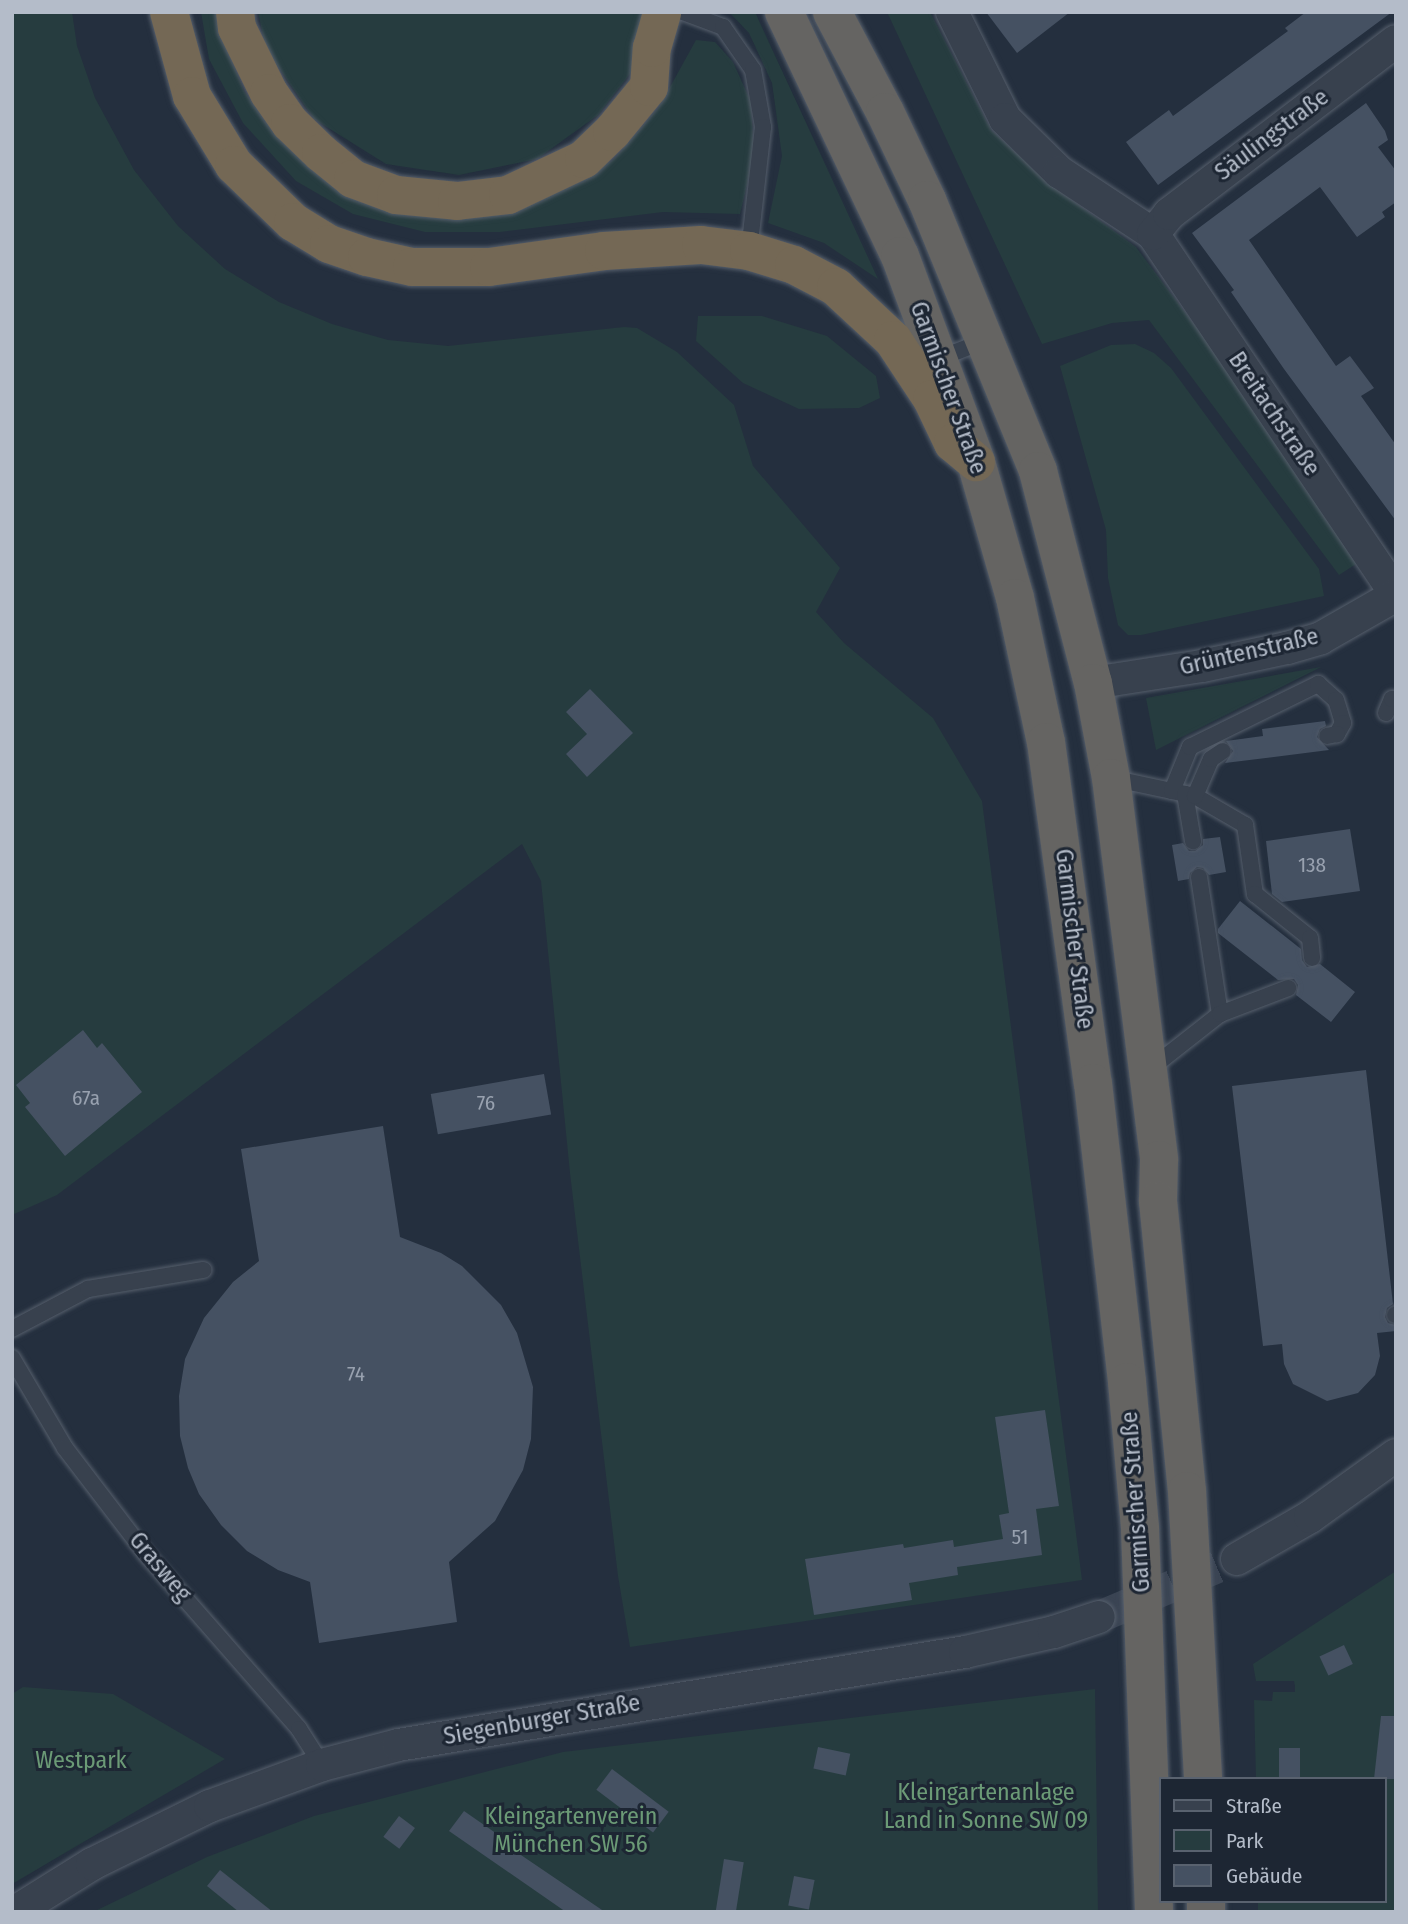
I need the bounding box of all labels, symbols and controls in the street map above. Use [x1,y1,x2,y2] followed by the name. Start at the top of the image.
[1210,83,1334,187] street label: Säulingstraße
[903,298,993,478] street label: Garmischer Straße
[1222,347,1326,481] street label: Breitachstraße
[1177,622,1321,682] street label: Grüntenstraße
[1049,847,1099,1031] street label: Garmischer Straße
[1298,852,1326,878] house number: 138
[72,1085,100,1111] house number: 67a
[477,1090,495,1116] house number: 76
[347,1361,365,1387] house number: 74
[1115,1411,1157,1593] street label: Garmischer Straße
[1012,1524,1028,1550] house number: 51
[123,1526,197,1608] street label: Grasweg
[441,1689,643,1751] street label: Siegenburger Straße
[35,1747,127,1775] park label: Westpark
[1160,1777,1387,1903] legend
[884,1779,1088,1835] park label: Kleingartenanlage Land in Sonne SW 09
[1226,1793,1282,1819] text: Straße
[485,1803,657,1859] park label: Kleingartenverein München SW 56
[1226,1828,1263,1854] text: Park
[1226,1863,1302,1889] text: Gebäude

